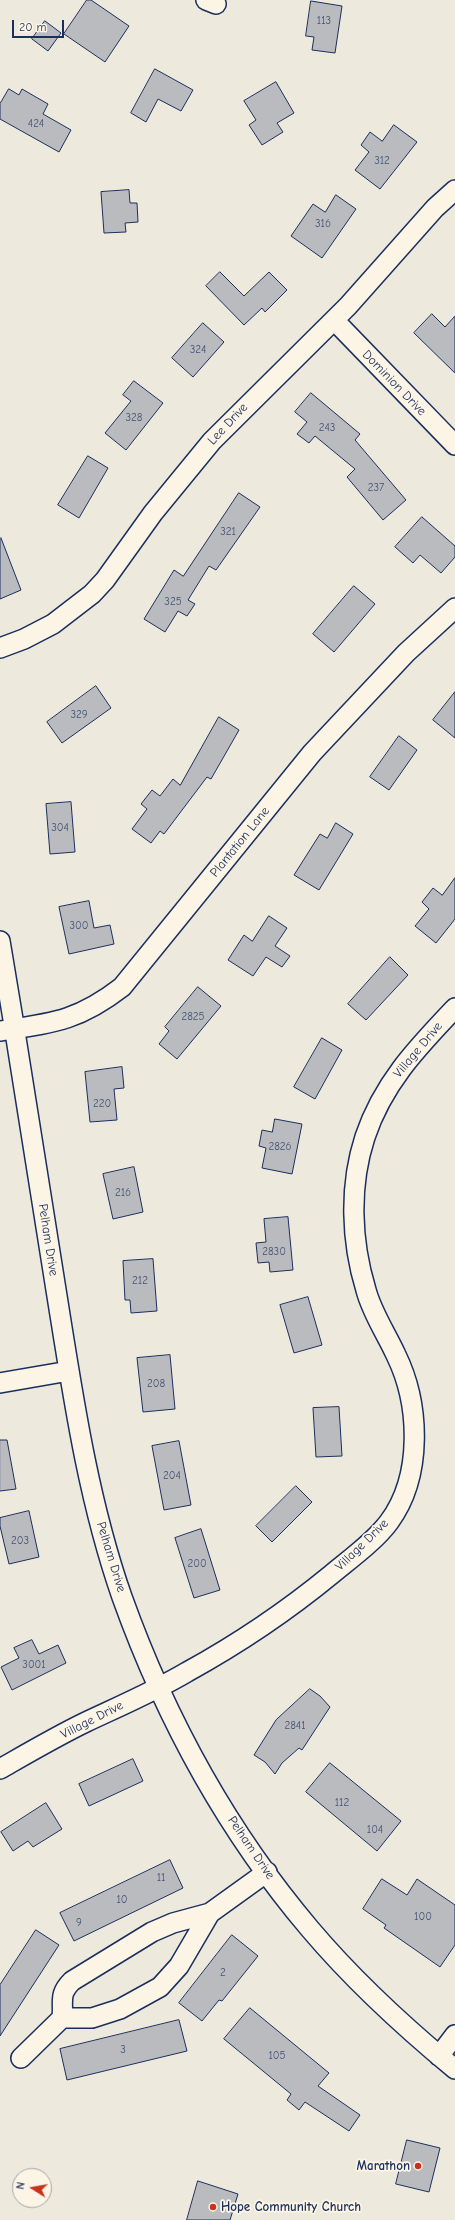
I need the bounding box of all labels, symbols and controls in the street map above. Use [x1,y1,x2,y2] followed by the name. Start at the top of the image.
[14,12,66,38] scale bar
[317,14,331,28] house number: 113
[19,20,47,34] text: 20 m
[28,117,44,131] house number: 424
[374,154,390,168] house number: 312
[315,217,331,231] house number: 316
[190,343,206,357] house number: 324
[359,347,429,419] street label: Dominion Drive
[205,400,251,448] street label: Lee Drive
[126,411,142,425] house number: 328
[319,421,335,435] house number: 243
[368,481,384,495] house number: 237
[220,525,236,539] house number: 321
[164,595,182,609] house number: 325
[70,708,88,722] house number: 329
[207,804,273,880] street label: Plantation Lane
[51,821,69,835] house number: 304
[70,919,88,933] house number: 300
[181,1010,205,1024] house number: 2825
[390,1019,446,1081] street label: Village Drive
[93,1097,111,1111] house number: 220
[268,1140,292,1154] house number: 2826
[115,1186,131,1200] house number: 216
[35,1203,61,1277] street label: Pelham Drive
[262,1245,286,1259] house number: 2830
[132,1274,148,1288] house number: 212
[147,1377,165,1391] house number: 208
[163,1469,181,1483] house number: 204
[332,1516,392,1574] street label: Village Drive
[93,1520,129,1594] street label: Pelham Drive
[11,1534,29,1548] house number: 203
[187,1557,207,1571] house number: 200
[22,1658,46,1672] house number: 3001
[58,1698,126,1742] street label: Village Drive
[284,1719,306,1733] house number: 2841
[335,1796,349,1810] house number: 112
[224,1813,278,1883] street label: Pelham Drive
[367,1823,383,1837] house number: 104
[157,1871,165,1885] house number: 11
[116,1893,128,1907] house number: 10
[414,1910,432,1924] house number: 100
[76,1916,82,1930] house number: 9
[220,1966,226,1980] house number: 2
[120,2043,126,2057] house number: 3
[268,2049,286,2063] house number: 105
[357,2158,410,2174] place label: Marathon
[413,2161,423,2171] marker: Marathon
[12,2168,52,2208] north arrow
[14,2181,28,2191] text: N
[221,2199,361,2215] place label: Hope Community Church
[208,2202,218,2212] marker: Hope Community Church

